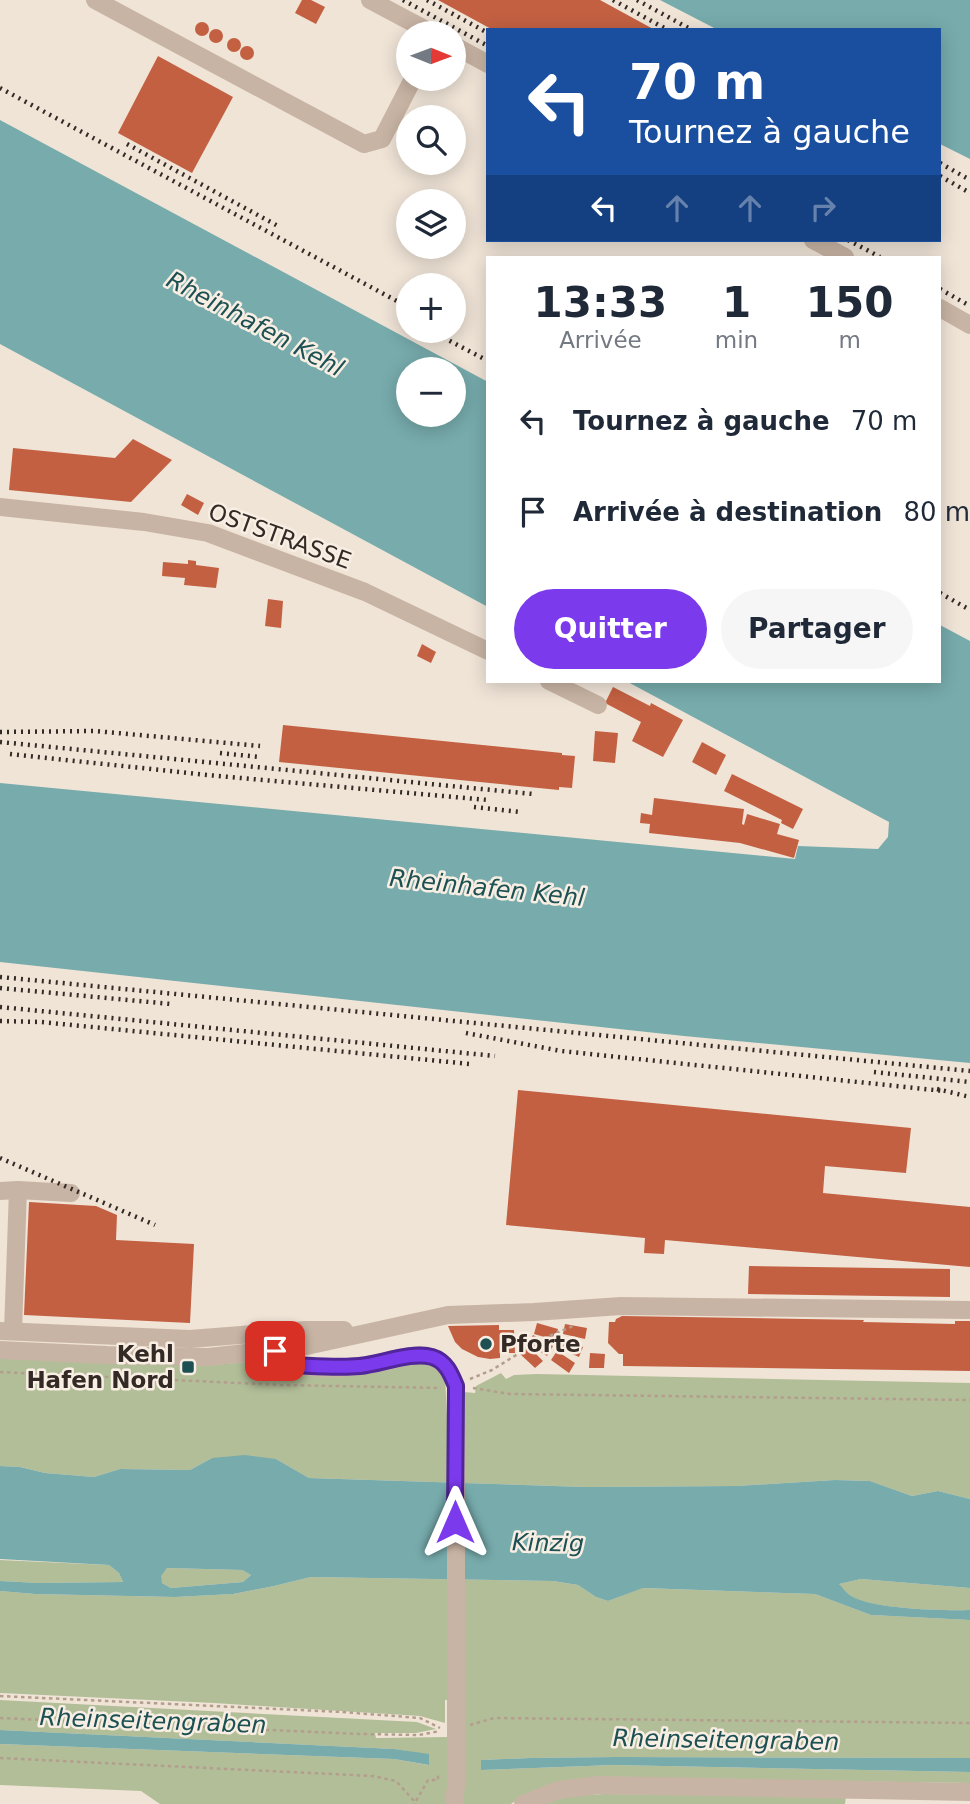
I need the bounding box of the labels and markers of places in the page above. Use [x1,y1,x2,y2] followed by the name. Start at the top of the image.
[245,1321,305,1381] pin
[500,1331,581,1357] place label: Pforte
[478,1336,494,1352] marker: Pforte
[26,1341,174,1393] place label: Kehl Hafen Nord
[180,1359,196,1375] marker: Kehl Hafen Nord

